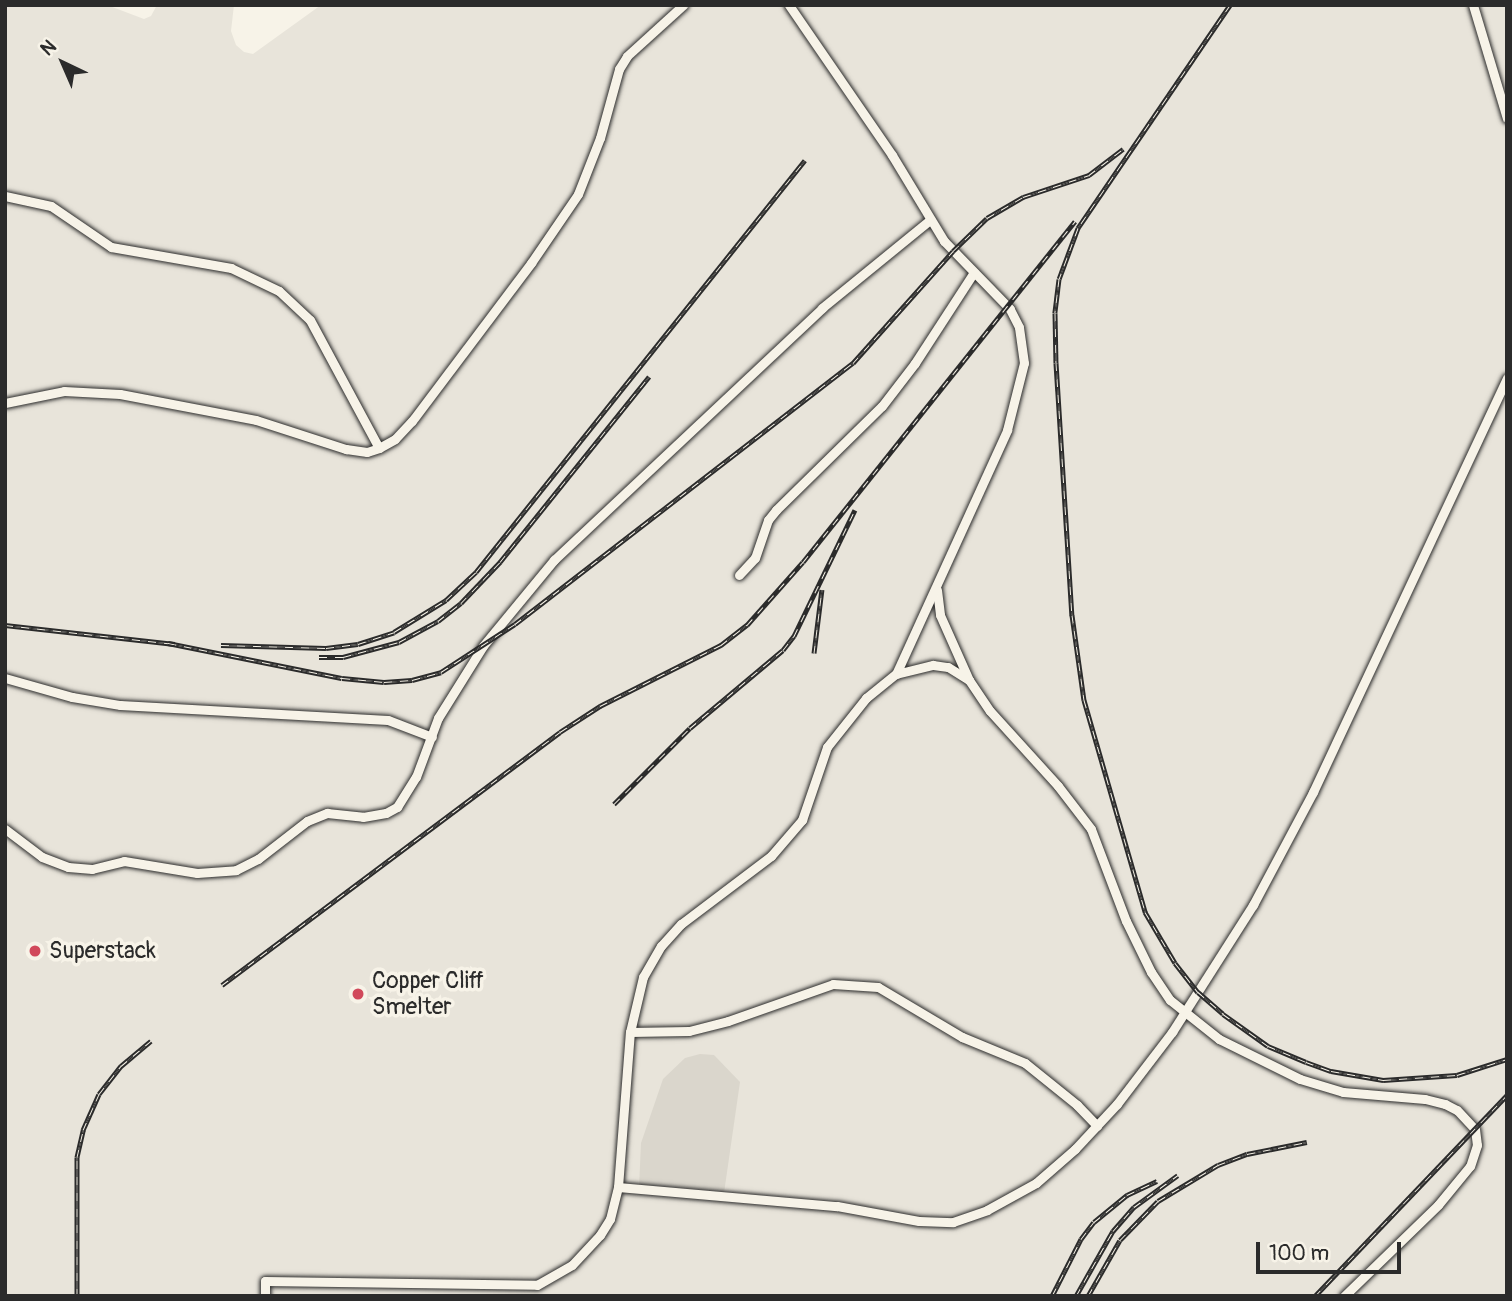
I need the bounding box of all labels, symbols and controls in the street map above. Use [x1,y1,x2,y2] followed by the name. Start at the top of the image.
[28,28,98,98] north arrow
[35,35,61,61] text: N
[49,937,156,965] place label: Superstack
[27,943,43,959] marker: Superstack
[372,967,484,1021] place label: Copper Cliff Smelter
[350,986,366,1002] marker: Copper Cliff Smelter
[1260,1228,1405,1272] scale bar
[1269,1240,1329,1267] text: 100 m

